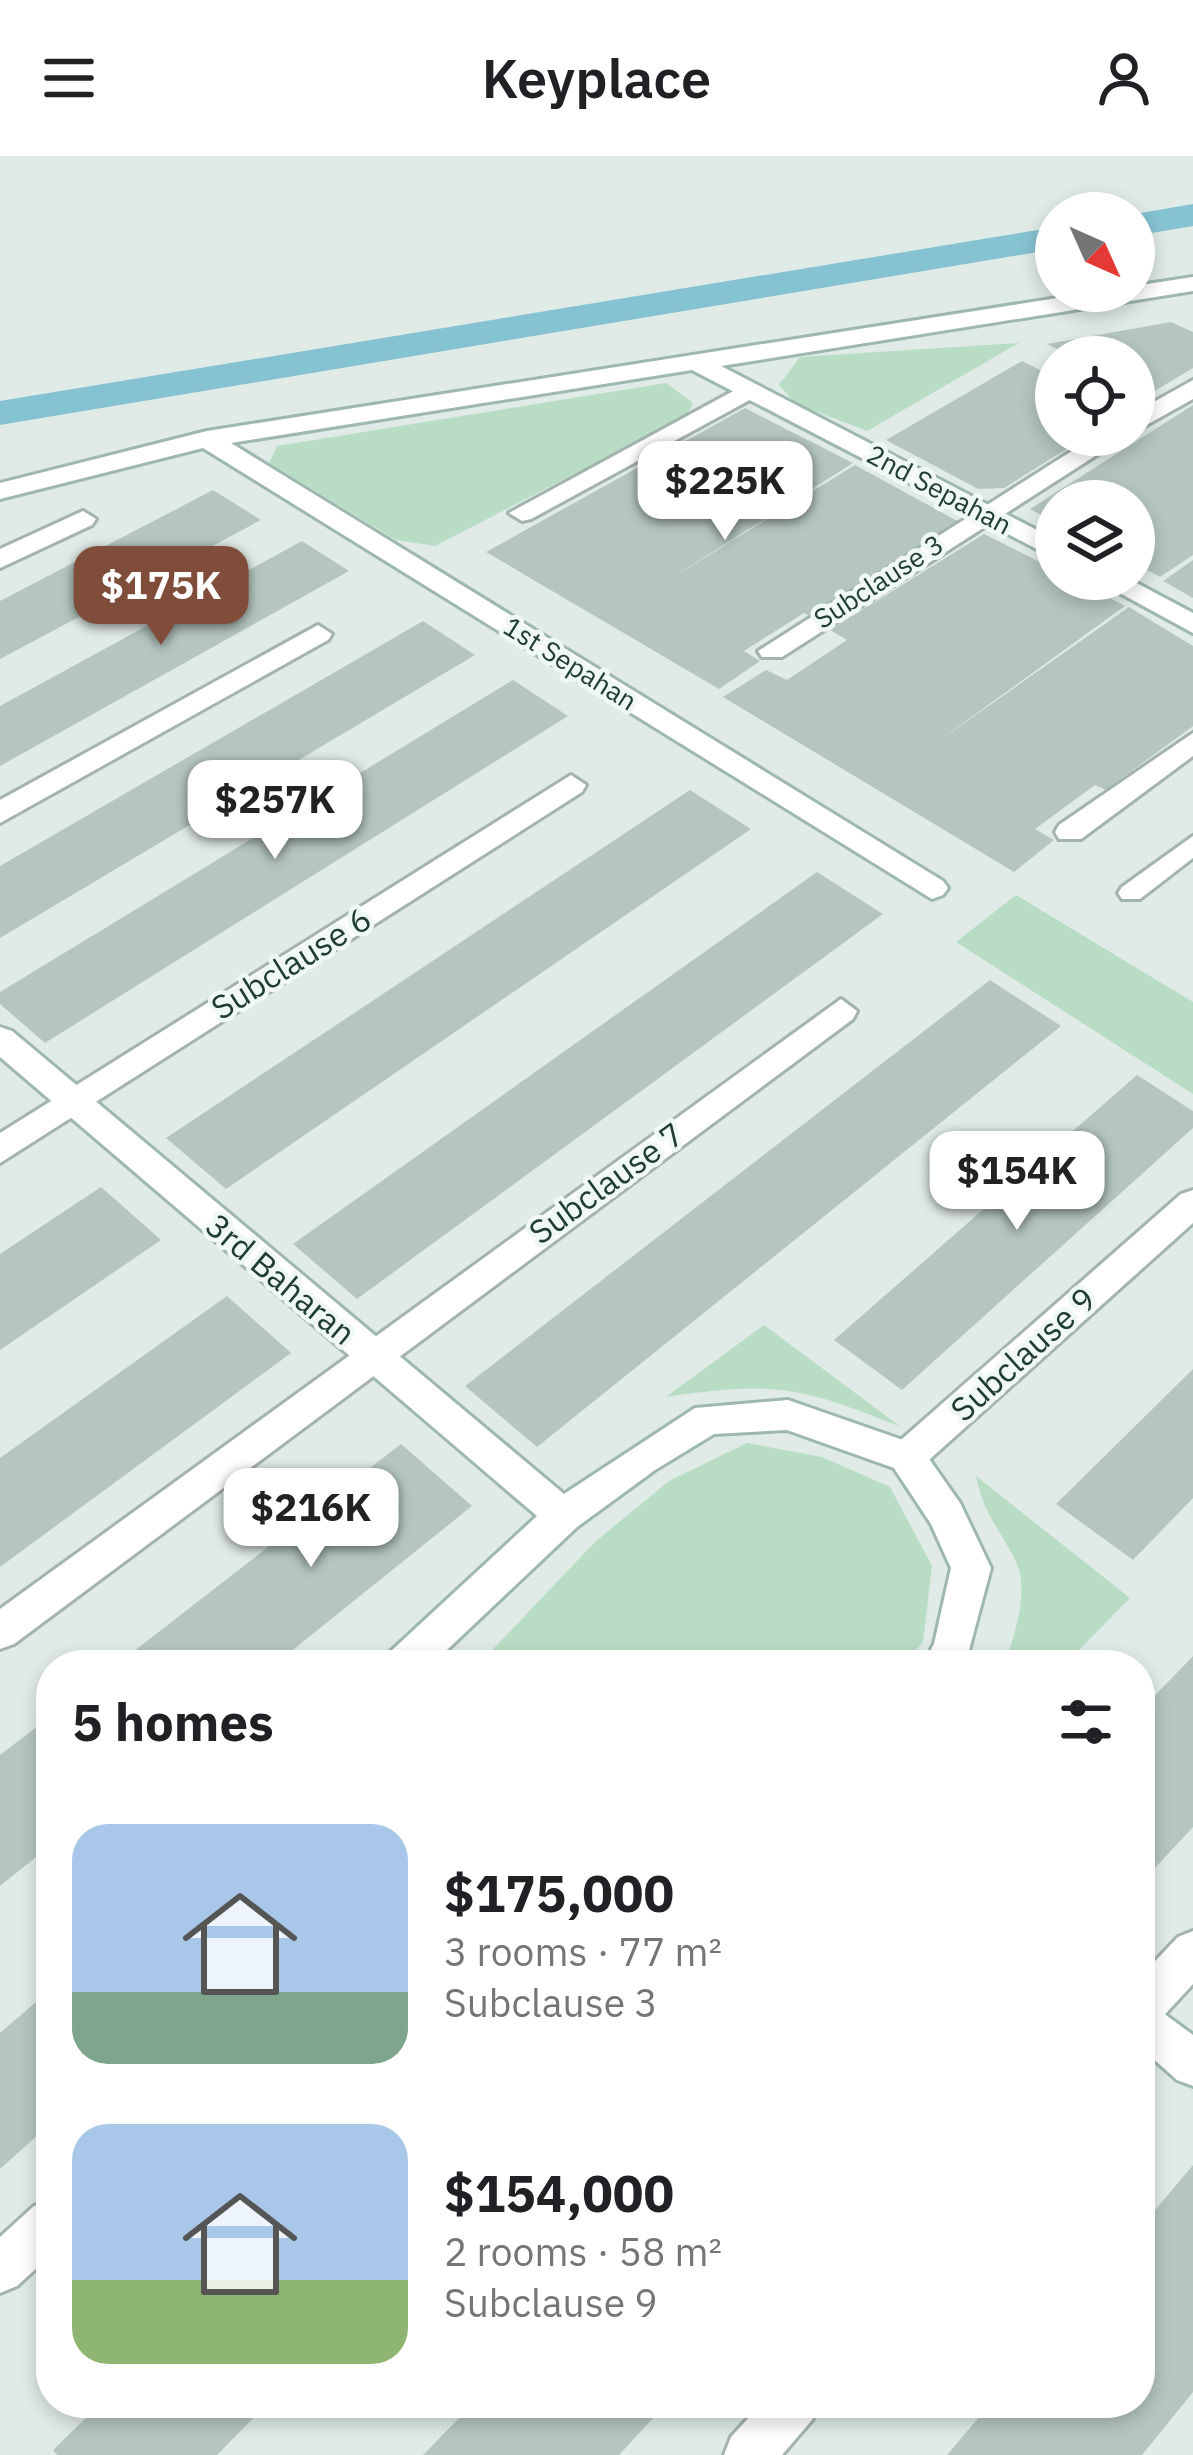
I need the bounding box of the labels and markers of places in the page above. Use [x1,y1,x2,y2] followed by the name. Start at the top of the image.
[641,441,809,543] pin: $225K
[77,546,245,648] pin: $175K
[191,760,359,862] pin: $257K
[933,1131,1101,1233] pin: $154K
[227,1468,395,1570] pin: $216K

